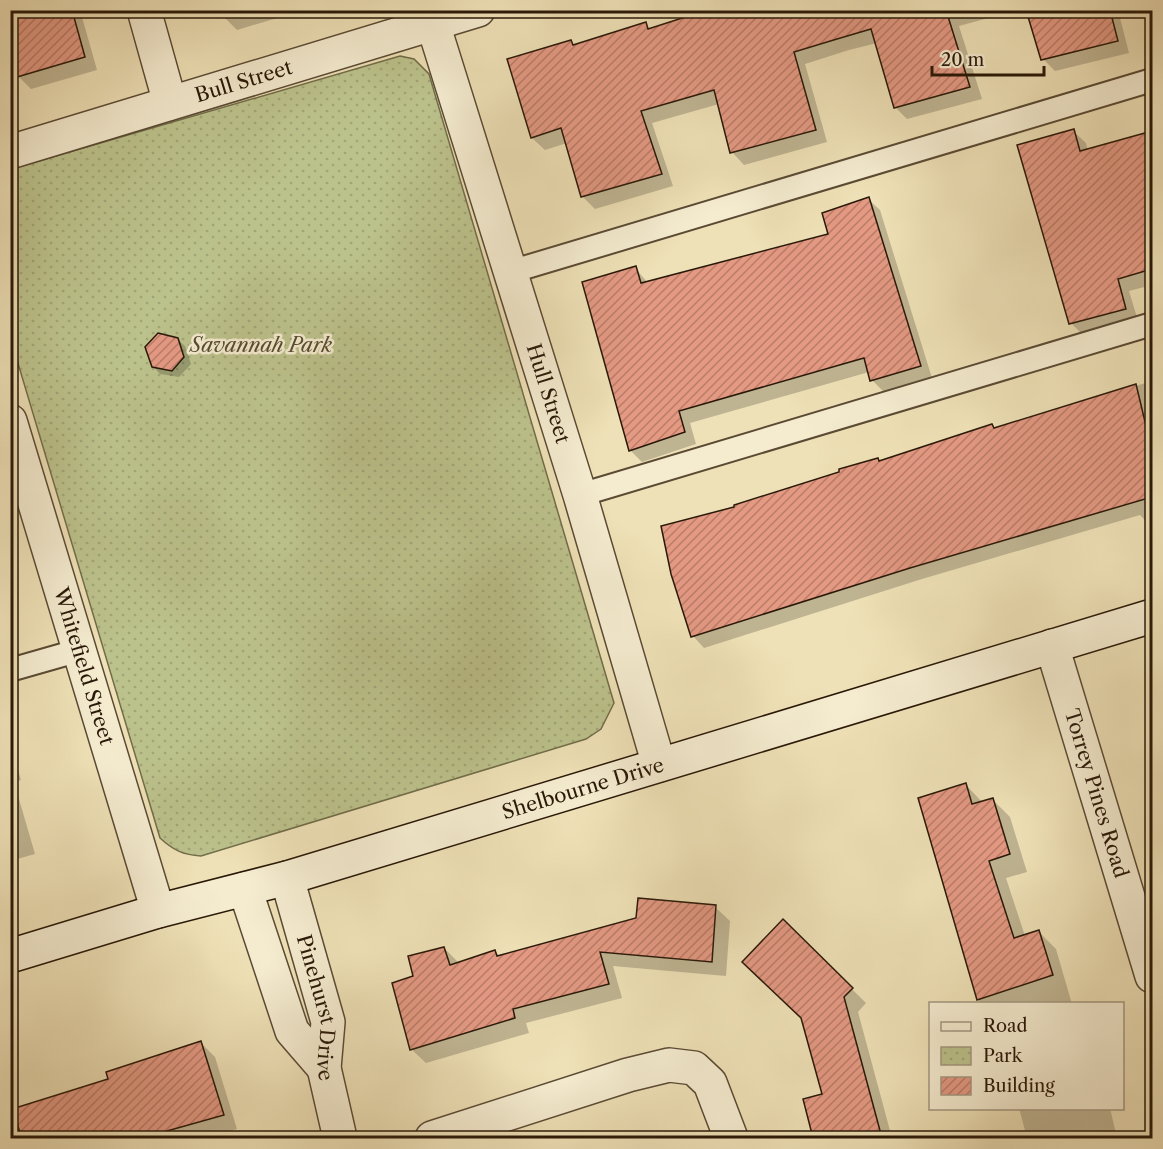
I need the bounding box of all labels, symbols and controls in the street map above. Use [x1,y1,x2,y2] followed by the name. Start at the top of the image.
[932,39,1044,77] scale bar
[941,49,985,71] text: 20 m
[192,55,295,107] street label: Bull Street
[189,333,333,357] park label: Savannah Park
[521,341,575,446] street label: Hull Street
[49,583,119,748] street label: Whitefield Street
[1060,706,1134,881] street label: Torrey Pines Road
[499,753,667,824] street label: Shelbourne Drive
[292,932,340,1083] street label: Pinehurst Drive
[929,1002,1124,1110] legend
[983,1015,1028,1037] text: Road
[983,1045,1024,1067] text: Park
[983,1075,1055,1097] text: Building

